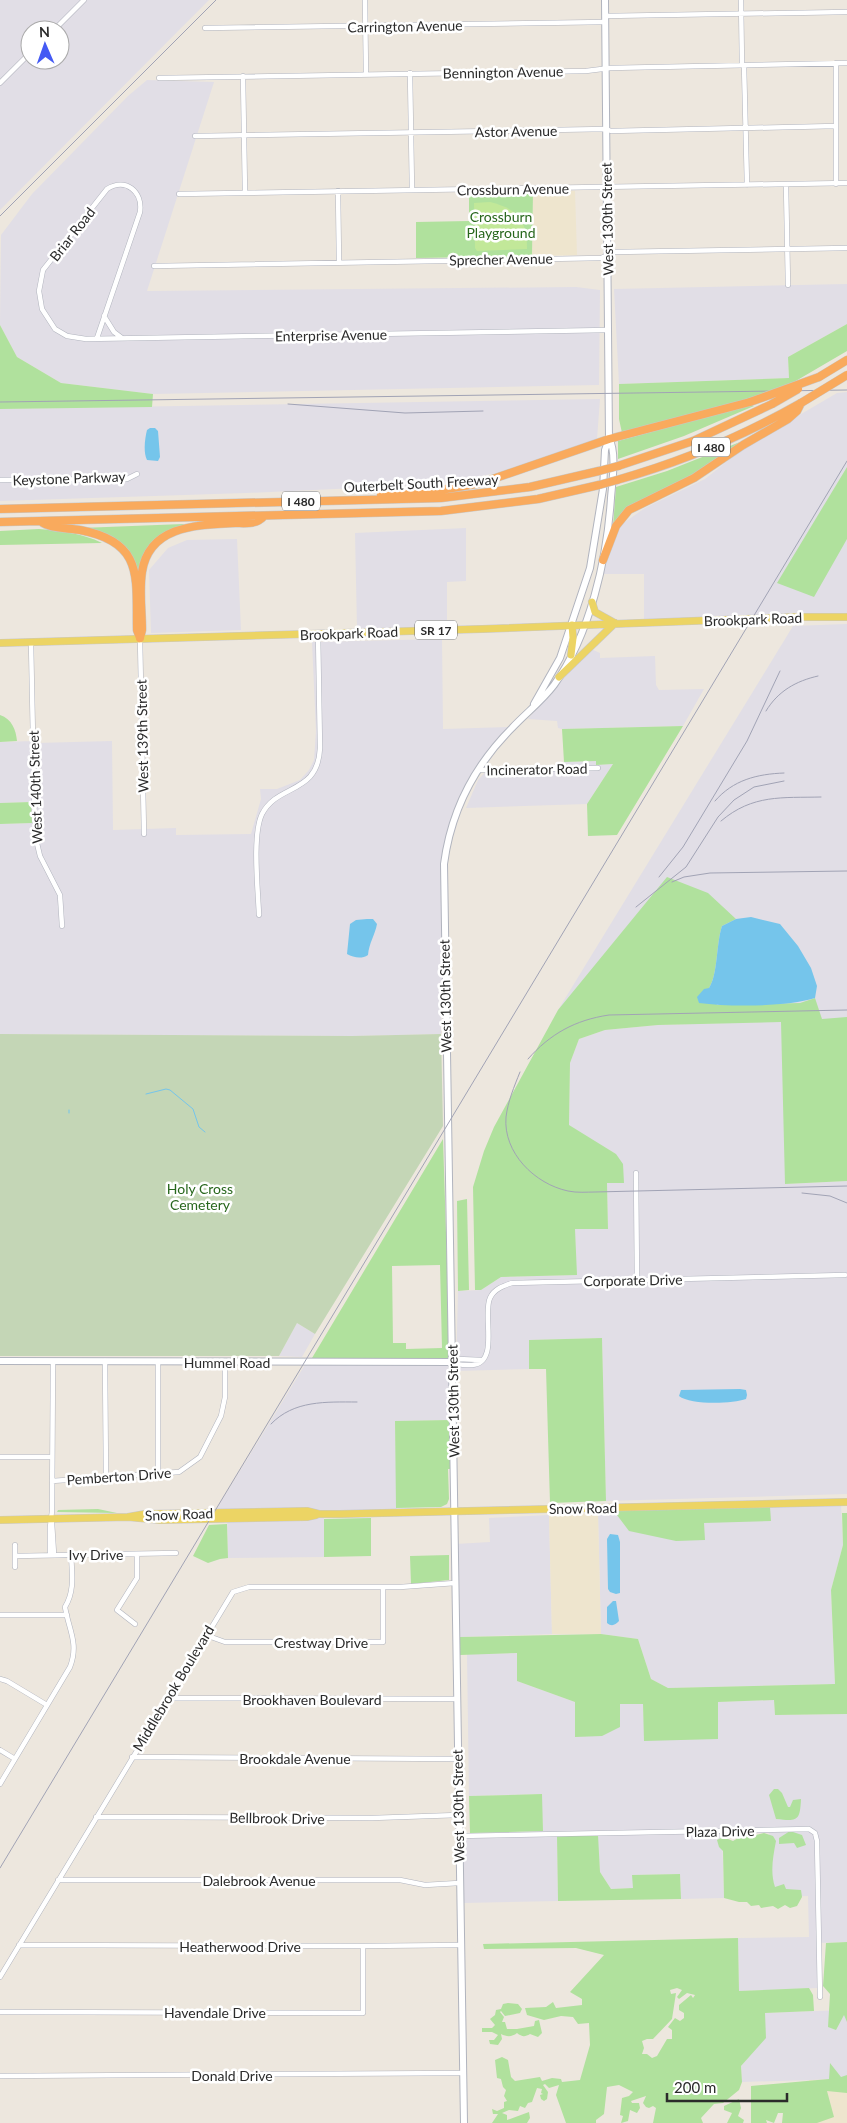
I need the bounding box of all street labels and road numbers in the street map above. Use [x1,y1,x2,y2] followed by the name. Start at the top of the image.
[347,16,463,36] street label: Carrington Avenue
[443,62,563,82] street label: Bennington Avenue
[474,122,558,140] street label: Astor Avenue
[598,162,616,276] street label: West 130th Street
[457,180,569,198] street label: Crossburn Avenue
[46,204,98,264] street label: Briar Road
[449,250,553,268] street label: Sprecher Avenue
[275,326,387,344] street label: Enterprise Avenue
[692,438,730,457] road number: I 480
[12,468,127,488] street label: Keystone Parkway
[343,470,500,496] street label: Outerbelt South Freeway
[282,492,320,511] road number: I 480
[704,609,802,629] street label: Brookpark Road
[415,620,457,640] road number: SR 17
[300,623,398,643] street label: Brookpark Road
[133,679,151,793] street label: West 139th Street
[25,730,45,844] street label: West 140th Street
[486,760,588,778] street label: Incinerator Road
[436,939,454,1053] street label: West 130th Street
[583,1271,683,1289] street label: Corporate Drive
[444,1344,462,1458] street label: West 130th Street
[184,1354,270,1371] street label: Hummel Road
[66,1464,172,1488] street label: Pemberton Drive
[549,1499,617,1517] street label: Snow Road
[145,1504,213,1524] street label: Snow Road
[69,1546,123,1563] street label: Ivy Drive
[129,1622,217,1754] street label: Middlebrook Boulevard
[274,1634,368,1651] street label: Crestway Drive
[242,1691,382,1708] street label: Brookhaven Boulevard
[449,1749,467,1863] street label: West 130th Street
[239,1750,351,1767] street label: Brookdale Avenue
[229,1809,325,1827] street label: Bellbrook Drive
[685,1822,755,1840] street label: Plaza Drive
[202,1872,316,1889] street label: Dalebrook Avenue
[179,1938,301,1955] street label: Heatherwood Drive
[164,2004,266,2021] street label: Havendale Drive
[191,2067,273,2084] street label: Donald Drive

